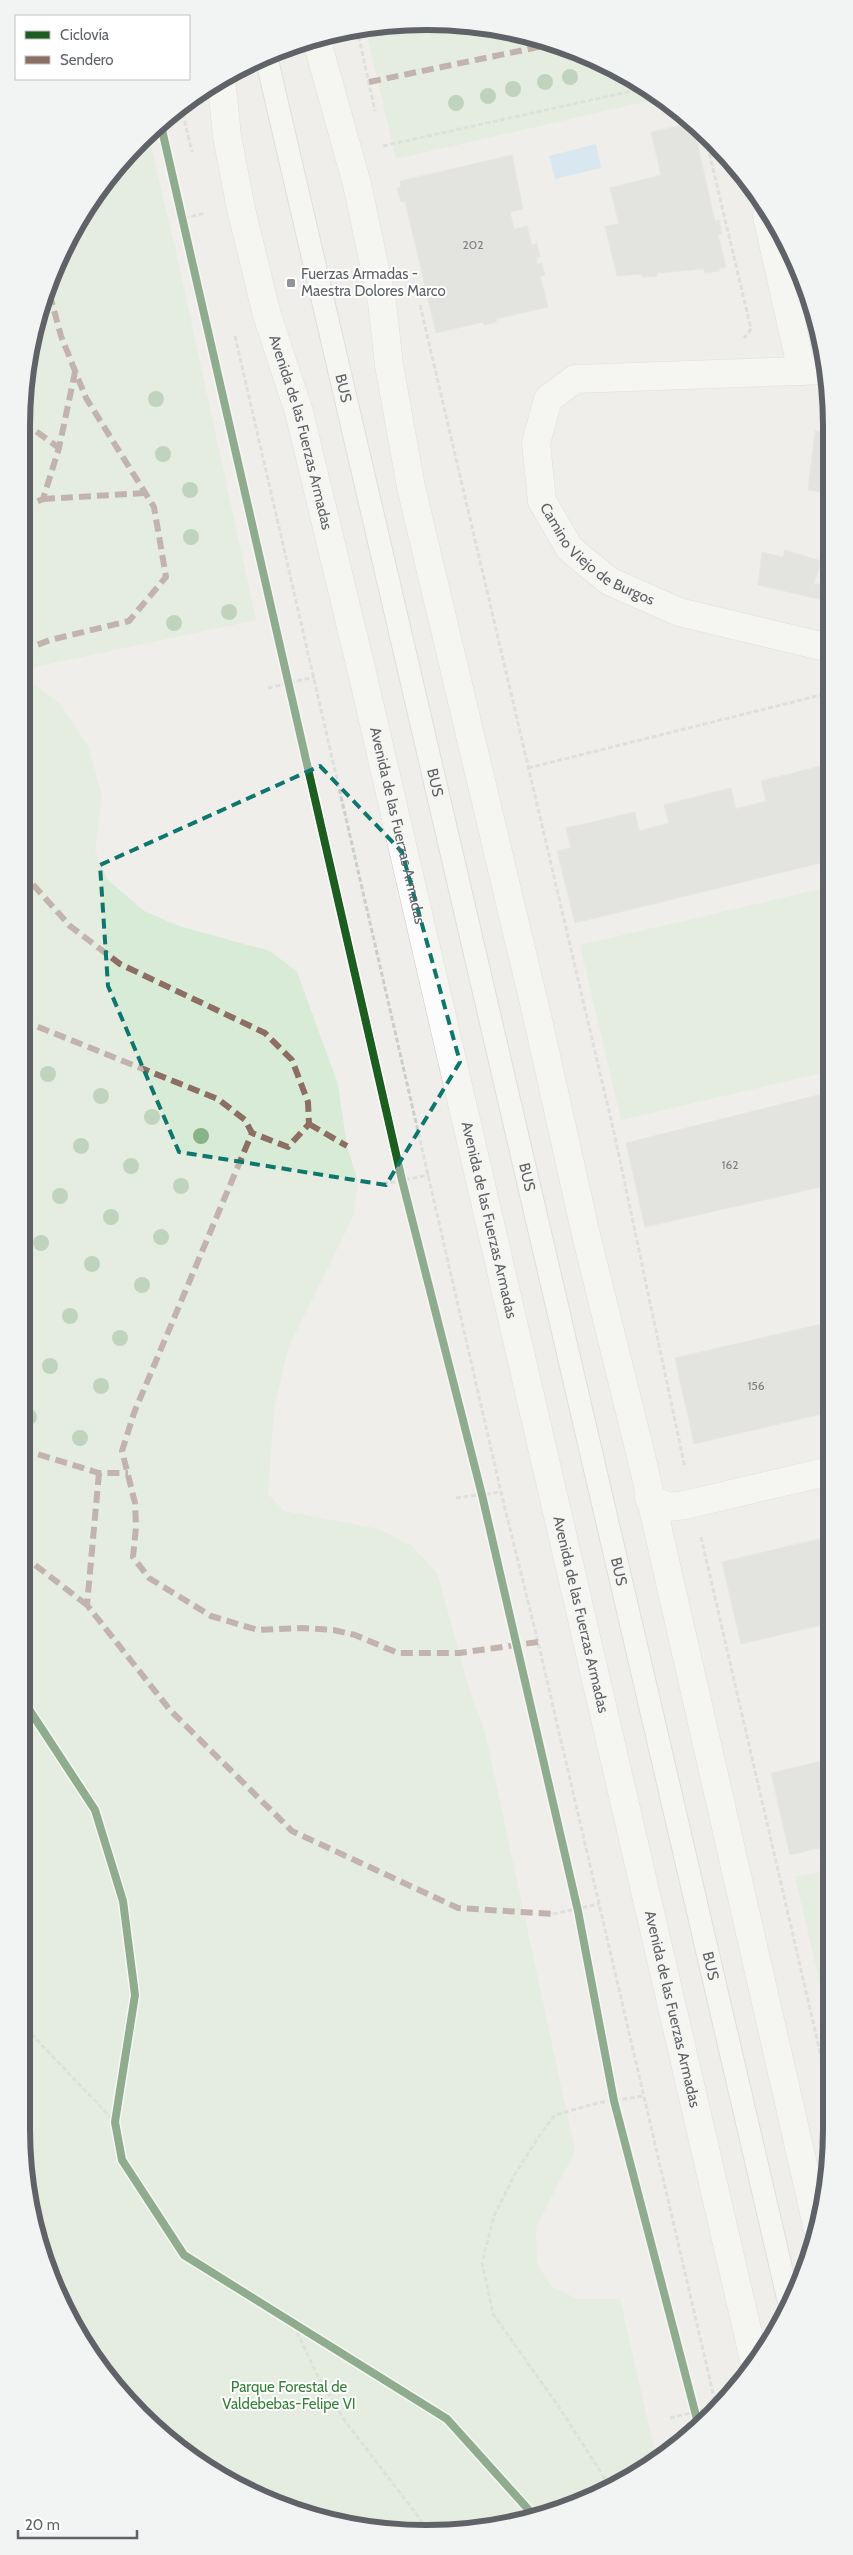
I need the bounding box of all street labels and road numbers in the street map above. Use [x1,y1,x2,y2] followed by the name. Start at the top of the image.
[265,333,336,532] street label: Avenida de las Fuerzas Armadas
[331,372,355,404] street label: BUS
[536,500,657,609] street label: Camino Viejo de Burgos
[366,725,429,926] street label: Avenida de las Fuerzas Armadas
[423,767,447,799] street label: BUS
[458,1120,521,1320] street label: Avenida de las Fuerzas Armadas
[515,1161,539,1193] street label: BUS
[549,1514,612,1715] street label: Avenida de las Fuerzas Armadas
[607,1555,631,1588] street label: BUS
[641,1909,704,2109] street label: Avenida de las Fuerzas Armadas
[699,1950,723,1982] street label: BUS

